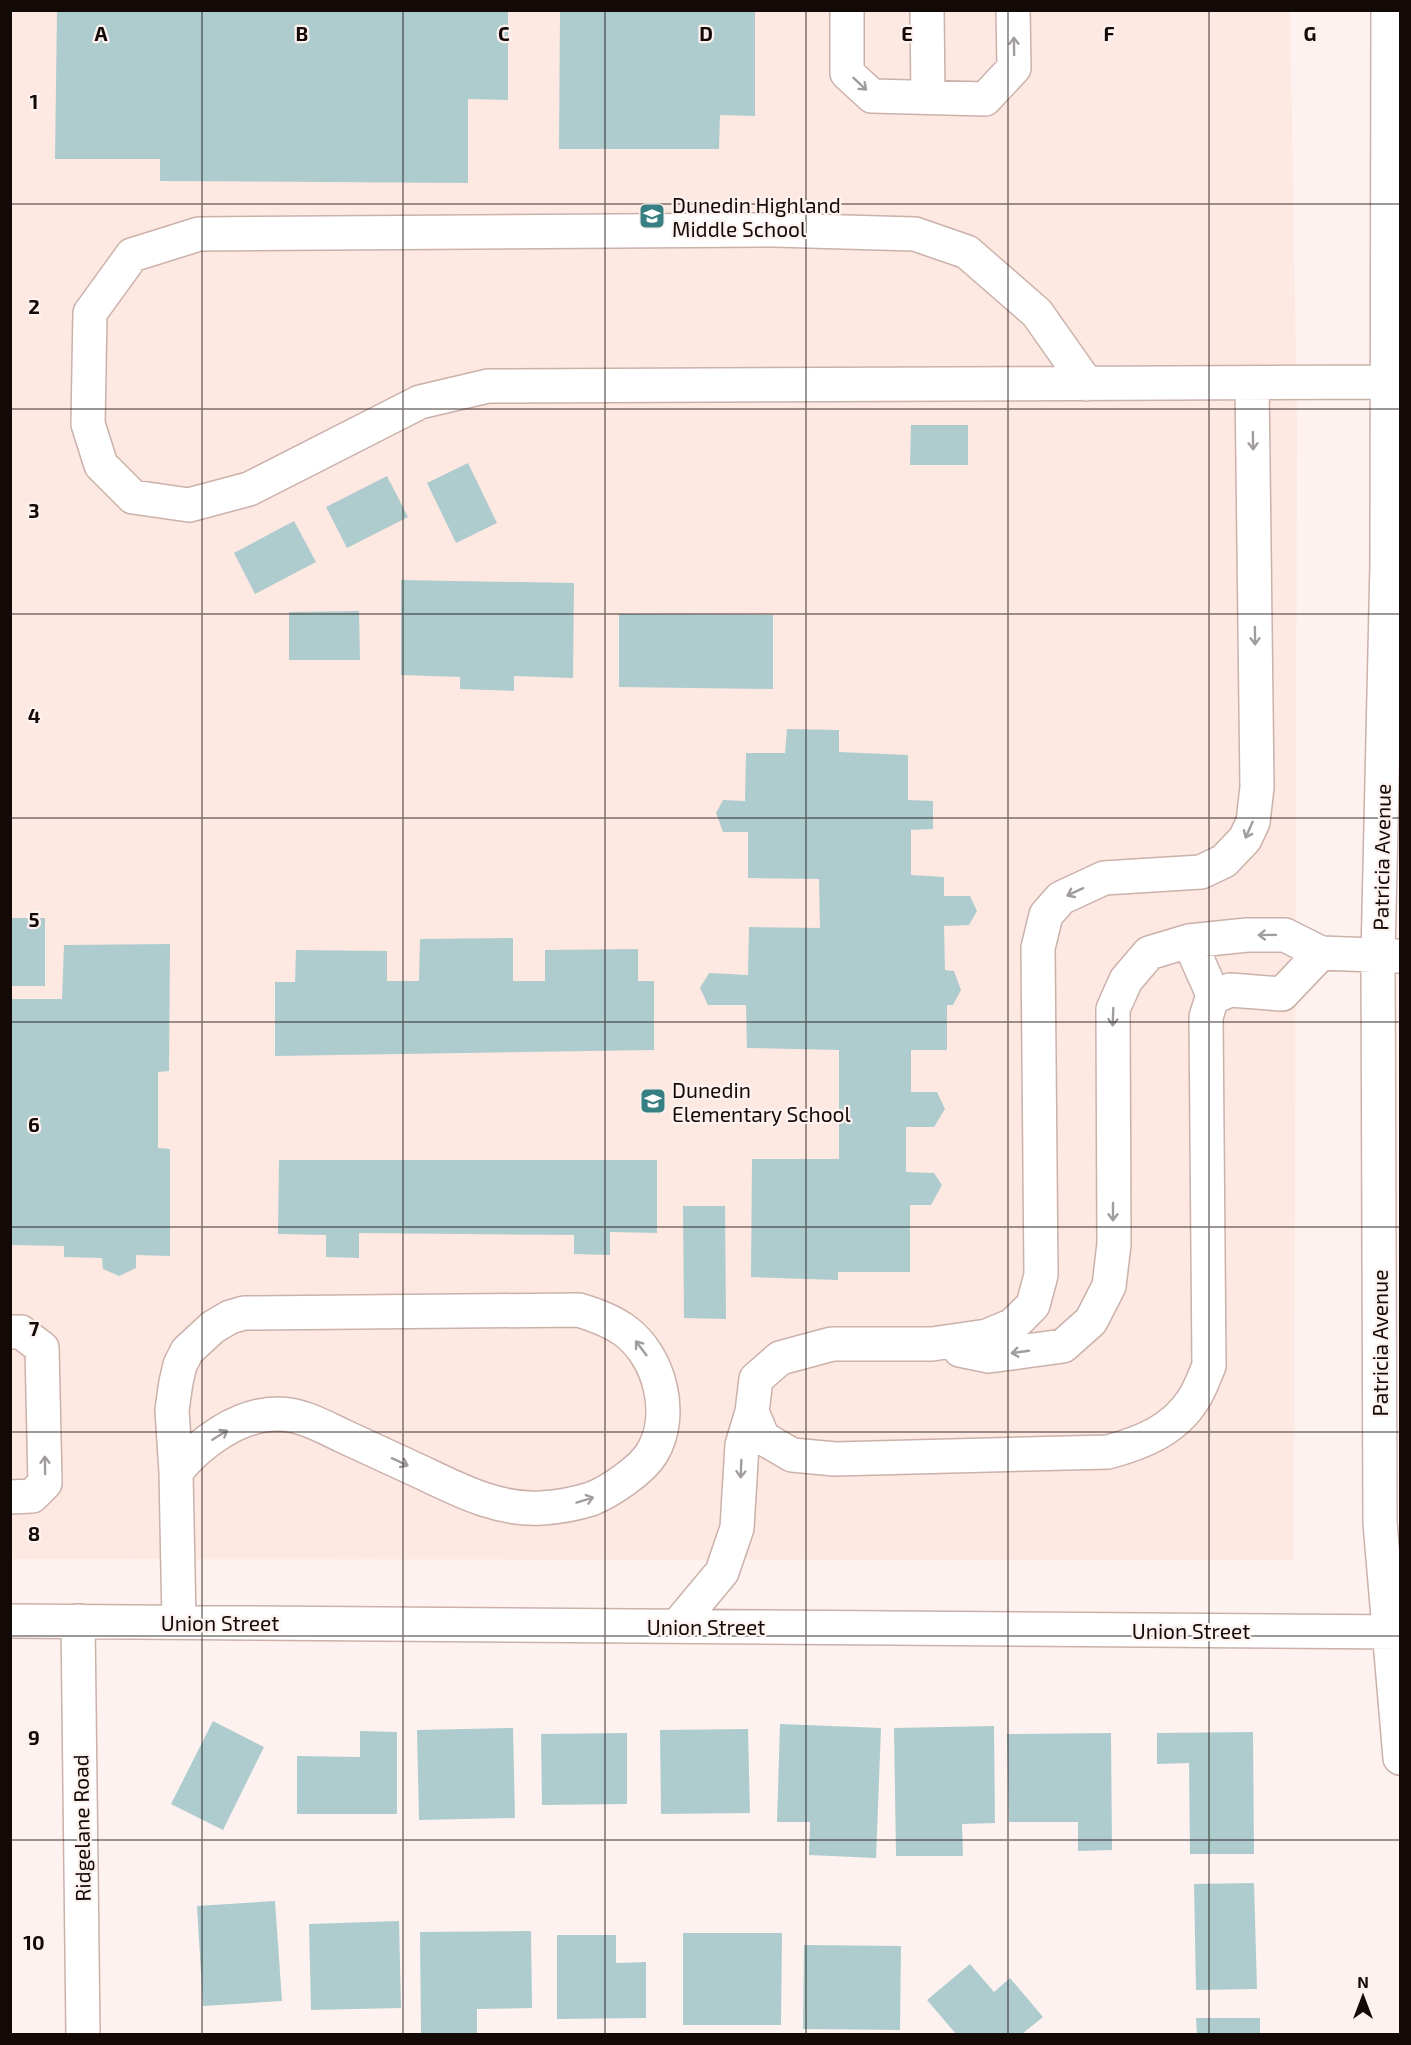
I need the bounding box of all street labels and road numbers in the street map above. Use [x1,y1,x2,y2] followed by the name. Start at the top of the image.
[1367,783,1395,931] street label: Patricia Avenue
[1367,1269,1392,1417] street label: Patricia Avenue
[161,1610,279,1635] street label: Union Street
[647,1614,765,1639] street label: Union Street
[1132,1618,1250,1643] street label: Union Street
[67,1754,95,1902] street label: Ridgelane Road

